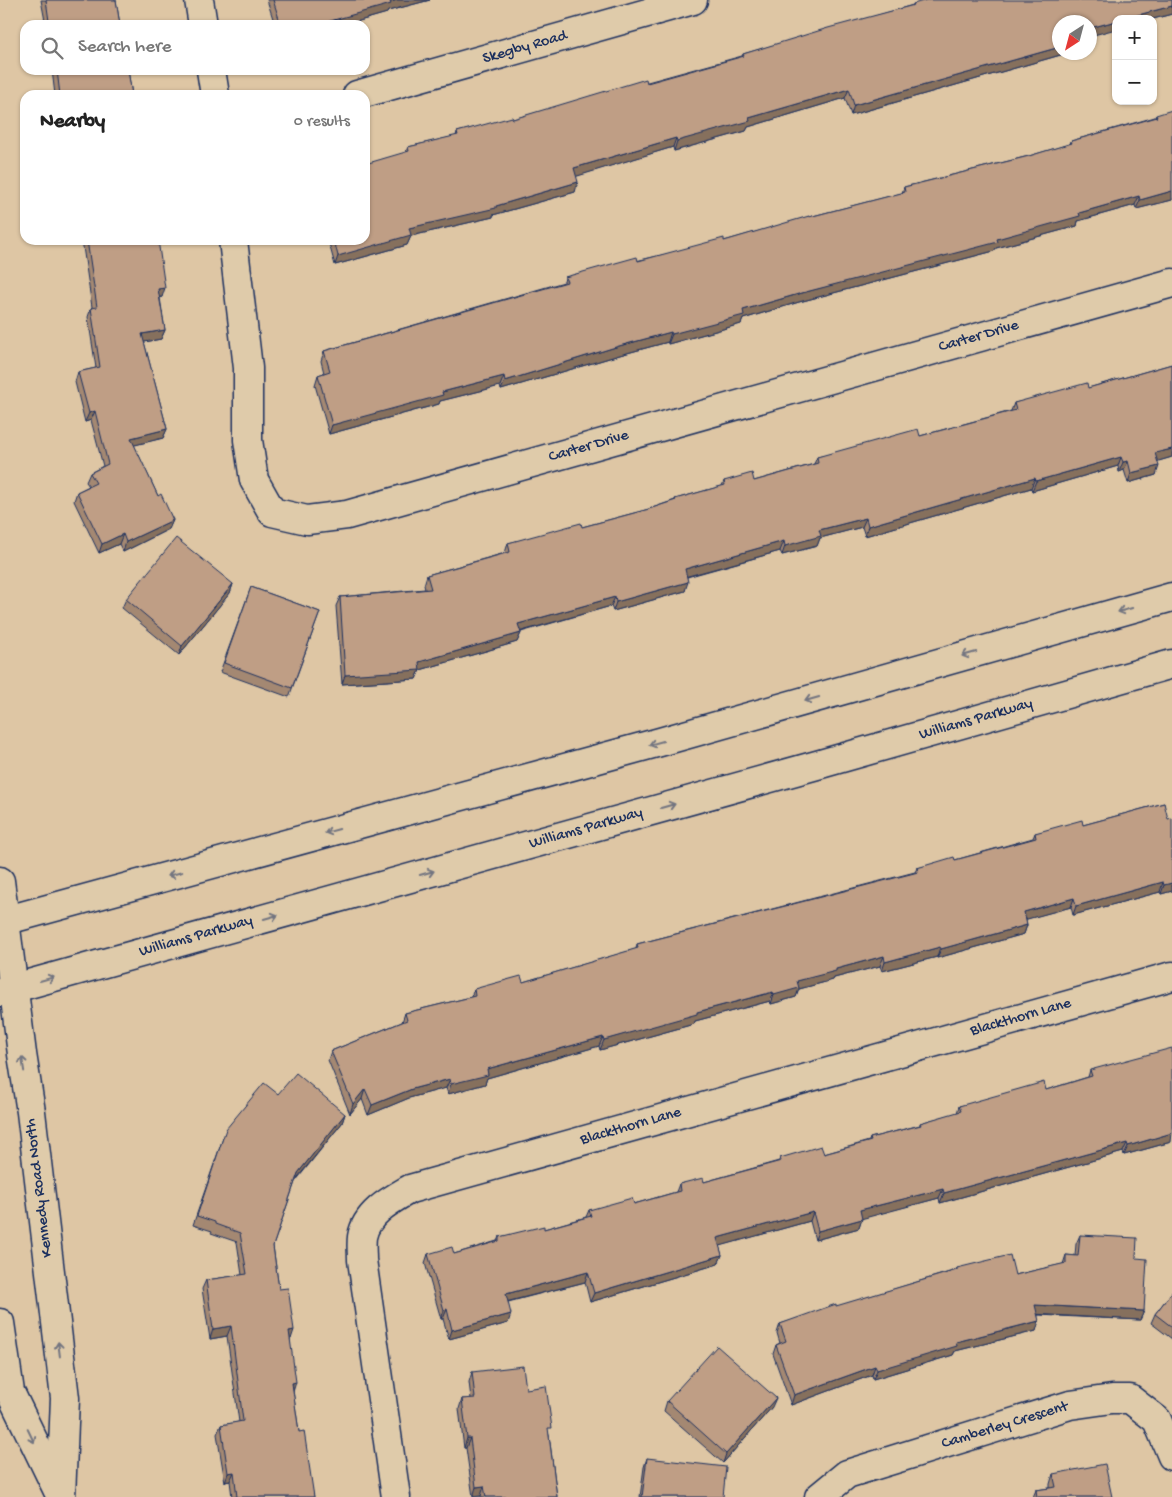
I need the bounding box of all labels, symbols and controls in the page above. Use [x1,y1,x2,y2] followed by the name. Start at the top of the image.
[1052,15,1097,60] north arrow
[1112,15,1157,105] map controls
[1112,15,1157,60] button: +
[20,20,370,75] search box
[481,26,571,69] street label: Skegby Road
[38,34,66,62] icon: search
[78,36,172,59] text: Search here
[1112,60,1157,105] button: −
[40,110,105,135] text: Nearby
[294,113,350,132] text: 0 results
[937,316,1022,357] street label: Carter Drive
[547,426,632,467] street label: Carter Drive
[1118,606,1134,616] one-way arrow
[961,650,977,660] one-way arrow
[805,694,821,704] one-way arrow
[917,695,1035,745] street label: Williams Parkway
[648,738,664,748] one-way arrow
[660,801,676,810] one-way arrow
[527,804,645,854] street label: Williams Parkway
[325,827,341,836] one-way arrow
[419,868,435,877] one-way arrow
[168,869,184,879] one-way arrow
[263,911,279,921] one-way arrow
[137,912,255,962] street label: Williams Parkway
[38,974,54,983] one-way arrow
[967,994,1074,1042] street label: Blackthorn Lane
[18,1056,28,1072] one-way arrow
[577,1103,684,1151] street label: Blackthorn Lane
[22,1117,58,1259] street label: Kennedy Road North
[54,1341,64,1357] one-way arrow
[940,1397,1072,1454] street label: Camberley Crescent
[27,1428,36,1443] one-way arrow

